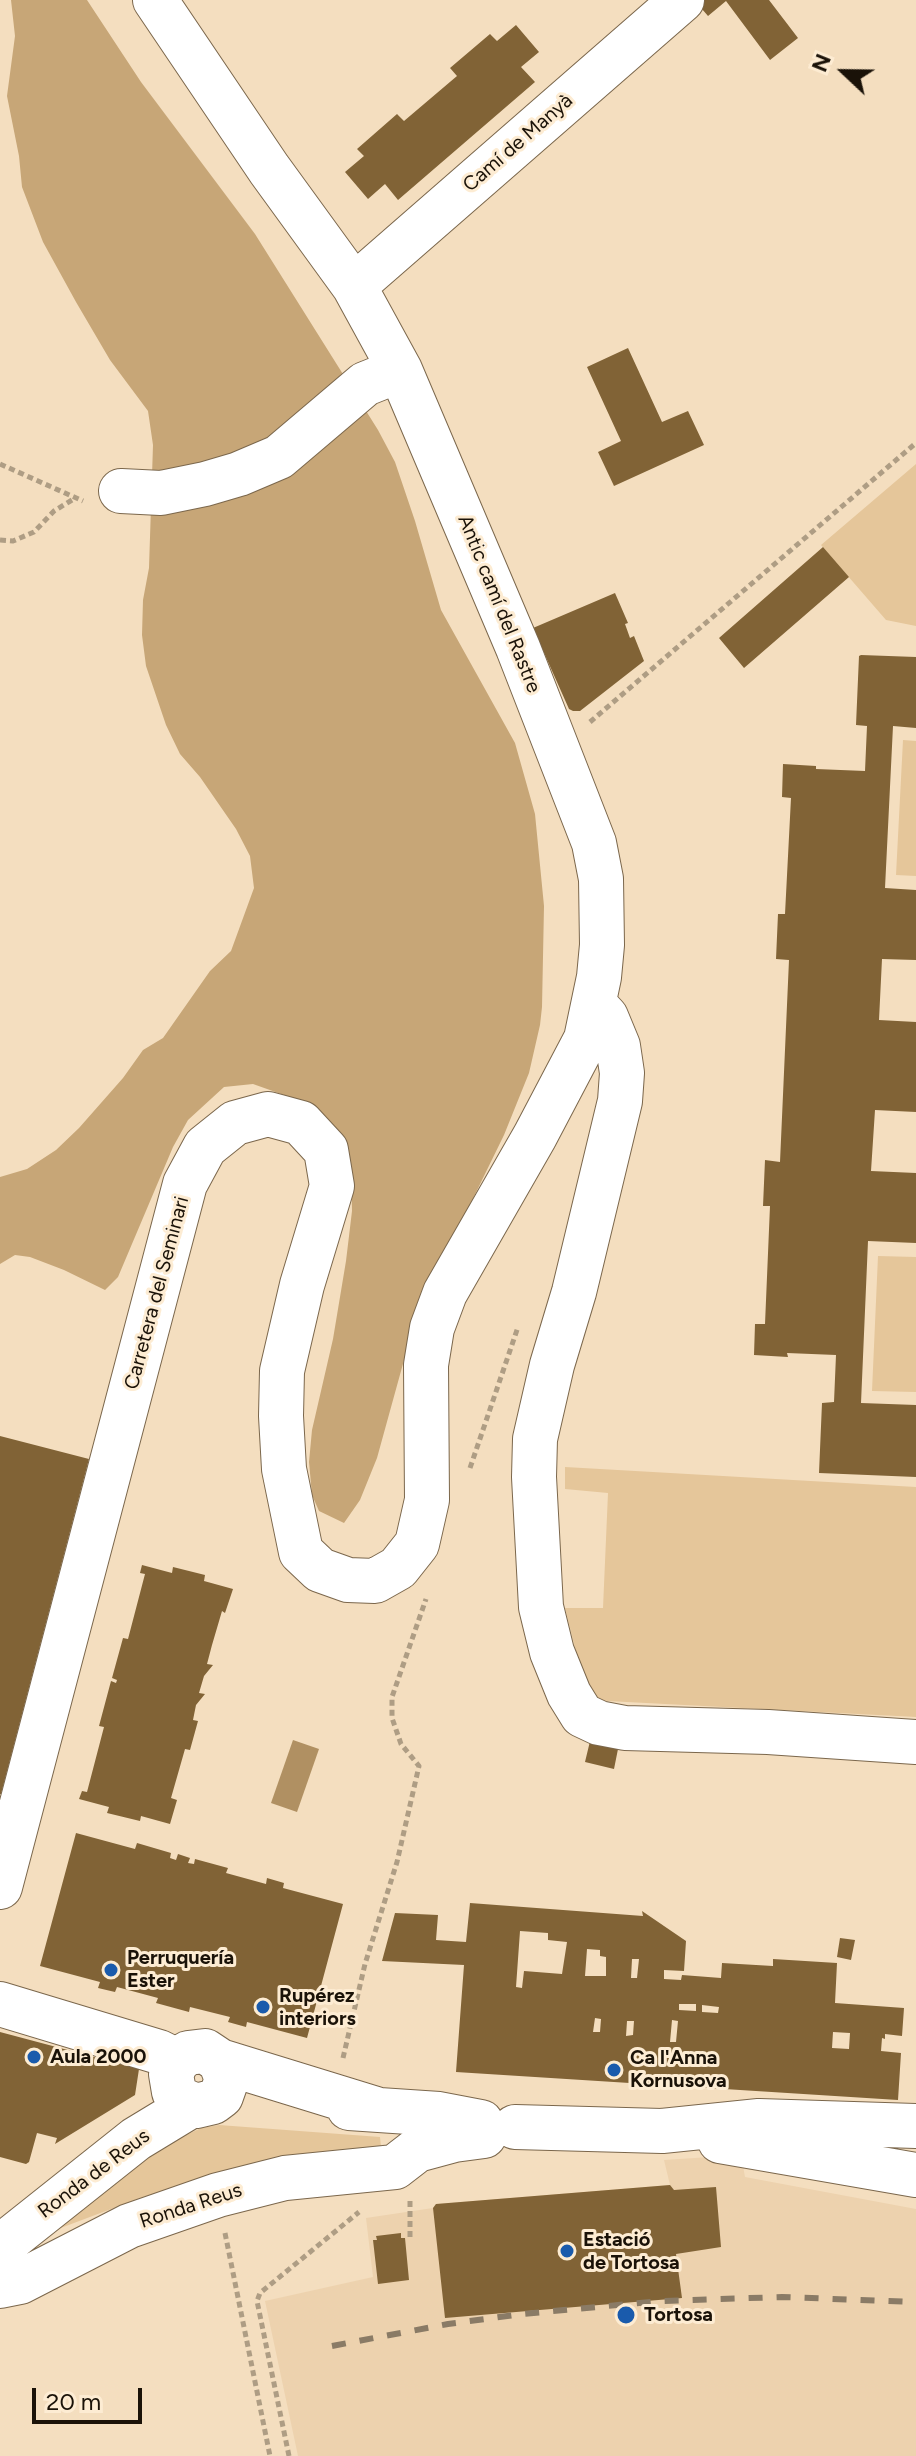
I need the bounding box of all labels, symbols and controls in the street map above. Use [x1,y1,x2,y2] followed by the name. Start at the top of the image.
[804,32,884,112] north arrow
[806,50,837,76] text: N
[458,89,578,197] street label: Camí de Manyà
[452,512,546,696] street label: Antic camí del Rastre
[120,1194,194,1392] street label: Carretera del Seminari
[127,1946,234,1993] place label: Perruquería Ester
[102,1961,120,1979] marker: Perruquería Ester
[279,1984,356,2031] place label: Rupérez interiors
[254,1998,272,2016] marker: Rupérez interiors
[50,2045,146,2069] place label: Aula 2000
[630,2046,727,2093] place label: Ca l'Anna Kornusova
[25,2048,43,2066] marker: Aula 2000
[605,2061,623,2079] marker: Ca l'Anna Kornusova
[33,2124,155,2224] street label: Ronda de Reus
[137,2178,245,2234] street label: Ronda Reus
[583,2228,680,2275] place label: Estació de Tortosa
[558,2242,576,2260] marker: Estació de Tortosa
[644,2303,713,2327] place label: Tortosa
[615,2304,637,2326] marker: Tortosa
[36,2372,146,2422] scale bar
[46,2387,101,2416] text: 20 m

